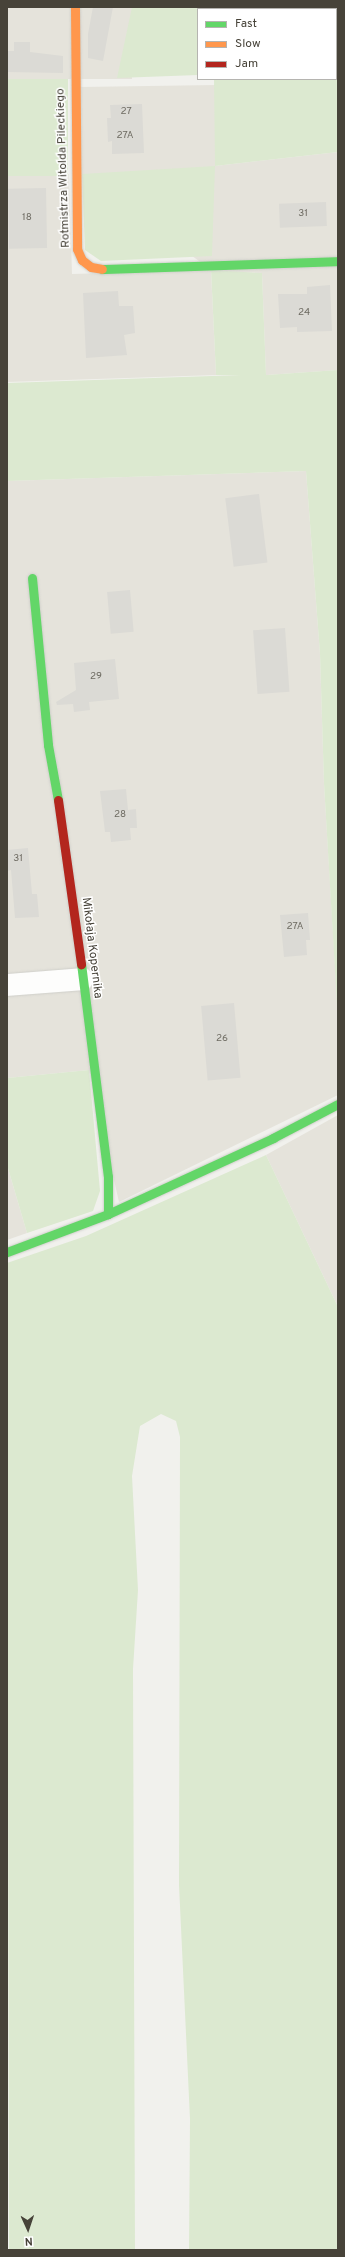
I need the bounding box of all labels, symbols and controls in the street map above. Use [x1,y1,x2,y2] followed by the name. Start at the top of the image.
[197,8,337,80] legend
[235,16,257,32] text: Fast
[235,36,261,52] text: Slow
[235,56,258,72] text: Jam
[54,88,74,248] street label: Rotmistrza Witolda Pileckiego
[120,106,132,118] house number: 27
[117,130,133,142] house number: 27A
[298,208,308,220] house number: 31
[22,212,32,224] house number: 18
[298,307,310,319] house number: 24
[90,671,102,683] house number: 29
[114,809,126,821] house number: 28
[13,853,23,865] house number: 31
[78,896,104,1000] street label: Mikołaja Kopernika
[287,921,303,933] house number: 27A
[216,1033,228,1045] house number: 26
[8,2209,48,2249] north arrow
[24,2234,33,2248] text: N

